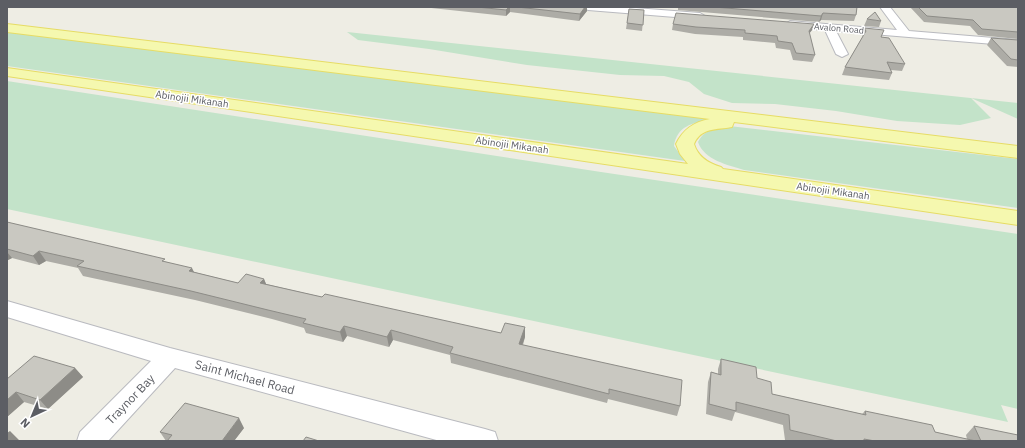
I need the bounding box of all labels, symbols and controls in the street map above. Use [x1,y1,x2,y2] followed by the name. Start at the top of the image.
[814,20,864,36] street label: Avalon Road
[155,87,229,111] street label: Abinojii Mikanah
[475,133,549,157] street label: Abinojii Mikanah
[796,179,870,203] street label: Abinojii Mikanah
[194,356,296,398] street label: Saint Michael Road
[102,371,158,427] street label: Traynor Bay
[12,396,52,436] north arrow
[17,415,33,431] text: N

